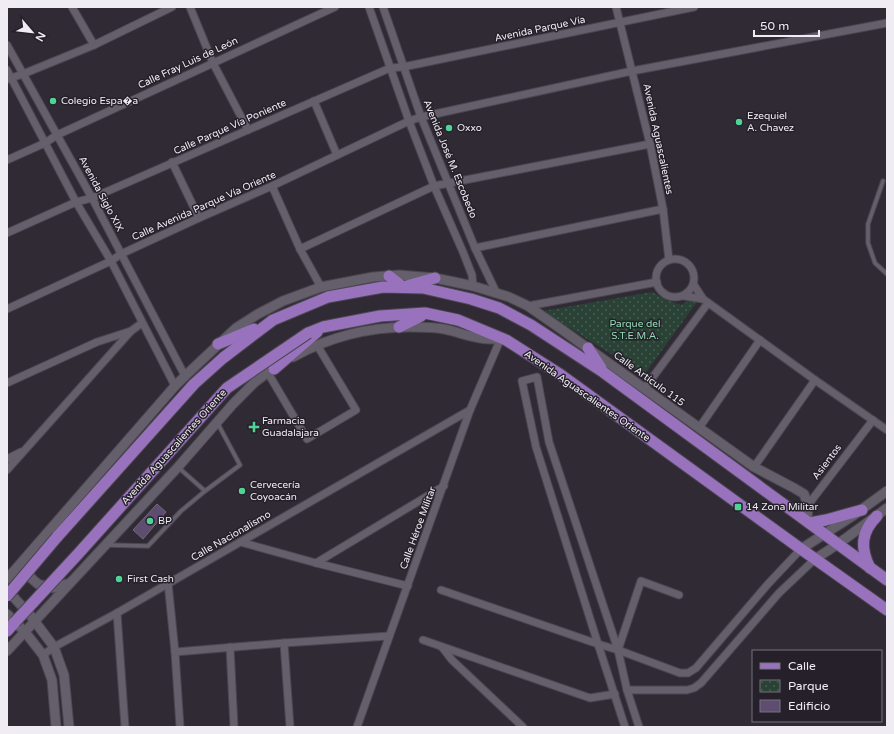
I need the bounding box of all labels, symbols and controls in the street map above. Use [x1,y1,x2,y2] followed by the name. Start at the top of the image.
[12,12,52,52] north arrow
[754,12,819,38] scale bar
[494,14,586,44] street label: Avenida Parque Vía
[760,19,789,33] text: 50 m
[33,30,48,43] text: N
[136,35,240,91] street label: Calle Fray Luis de León
[640,82,676,196] street label: Avenida Aguascalientes
[61,95,138,107] place label: Colegio Espa�a
[48,96,58,106] marker: Colegio Espa�a
[172,97,289,157] street label: Calle Parque Vía Poniente
[421,98,479,220] street label: Avenida José M. Escobedo
[747,110,794,134] place label: Ezequiel A. Chavez
[734,117,744,127] marker: Ezequiel A. Chavez
[457,122,482,134] place label: Oxxo
[444,123,454,133] marker: Oxxo
[76,154,126,234] street label: Avenida Siglo XIX
[130,169,278,243] street label: Calle Avenida Parque Vía Oriente
[610,318,660,342] park label: Parque del S.T.E.M.A.
[522,348,653,444] street label: Avenida Aguascalientes Oriente
[611,349,687,409] street label: Calle Artículo 115
[119,387,229,507] street label: Avenida Aguascalientes Oriente
[262,415,319,439] place label: Farmacia Guadalajara
[249,422,259,432] marker: Farmacia Guadalajara
[810,442,844,482] street label: Asientos
[250,479,300,503] place label: Cervecería Coyoacán
[397,485,439,571] street label: Calle Héroe Militar
[237,486,247,496] marker: Cervecería Coyoacán
[746,501,818,513] place label: 14 Zona Militar
[733,502,743,512] marker: 14 Zona Militar
[189,508,273,564] street label: Calle Nacionalismo
[158,515,172,527] place label: BP
[145,516,155,526] marker: BP
[127,573,174,585] place label: First Cash
[114,574,124,584] marker: First Cash
[752,650,882,722] legend
[788,659,816,673] text: Calle
[788,679,829,693] text: Parque
[788,699,830,713] text: Edificio

